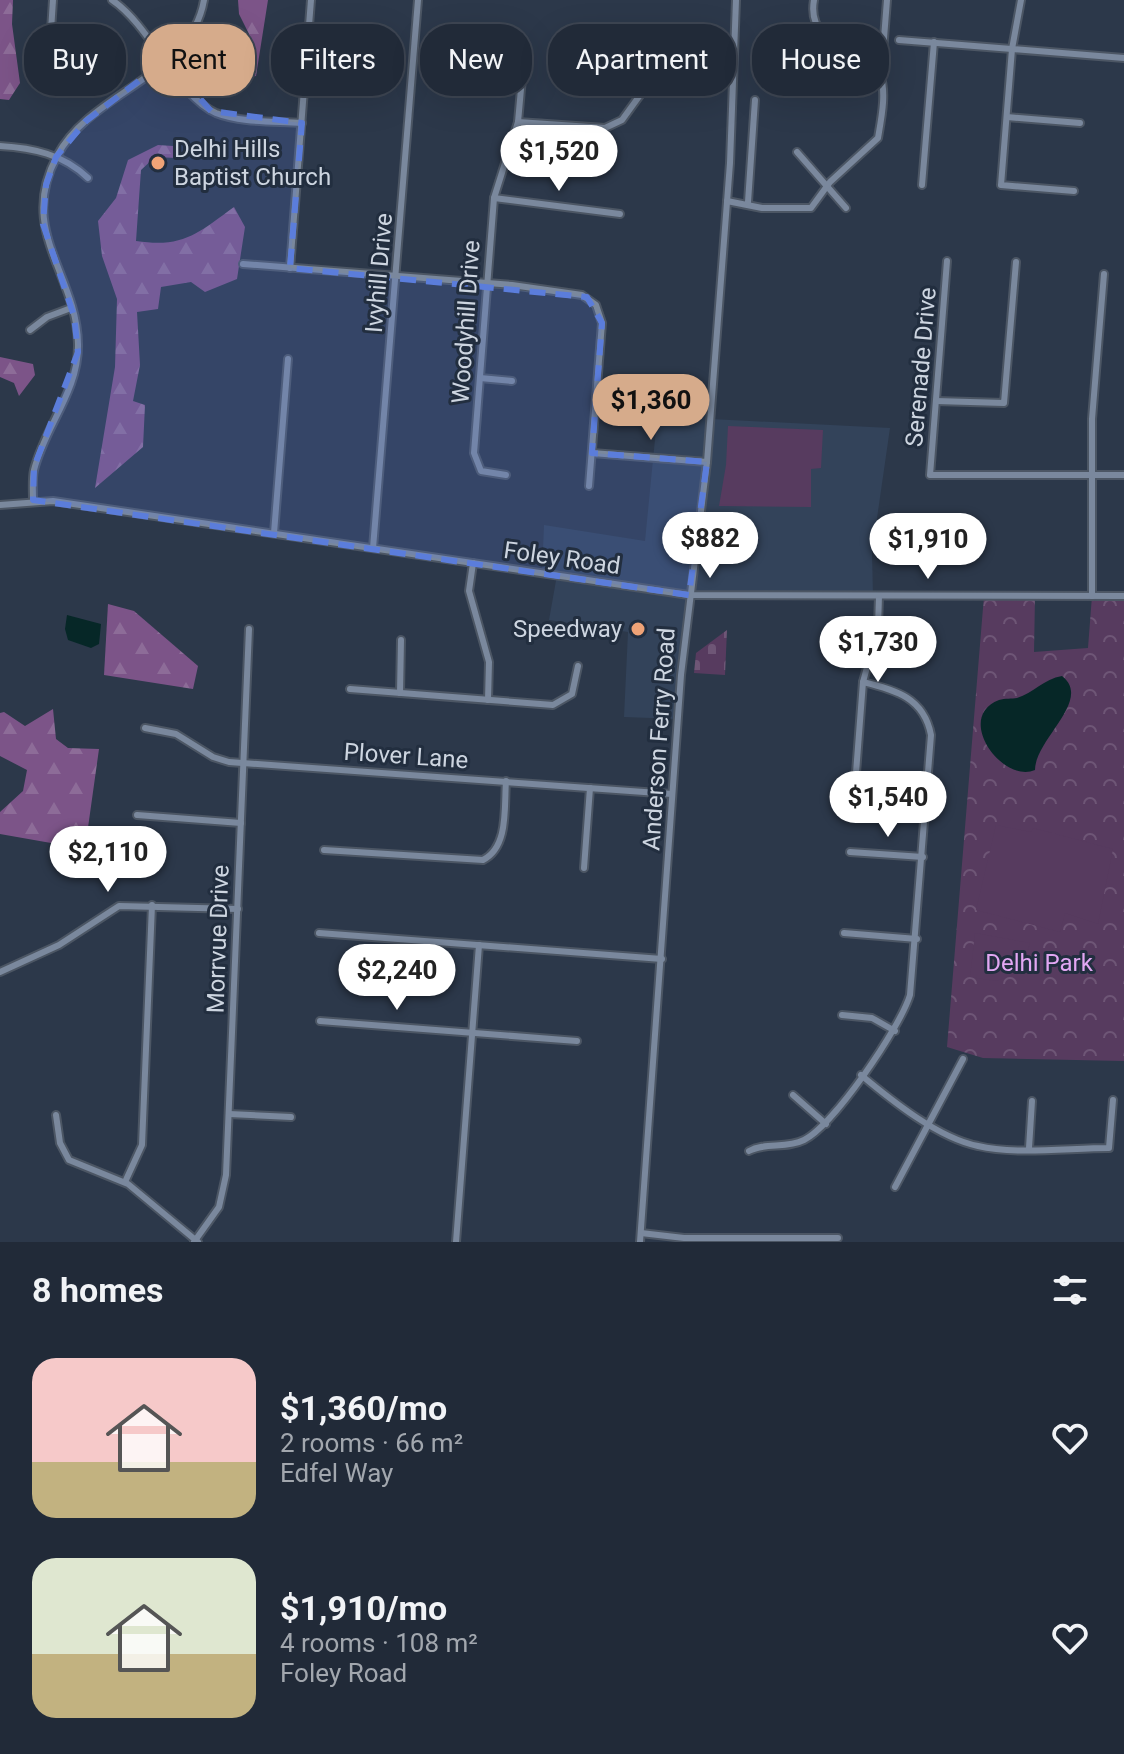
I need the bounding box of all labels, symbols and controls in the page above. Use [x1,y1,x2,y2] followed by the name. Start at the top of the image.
[24,24,126,96] chip: Buy
[142,24,255,96] chip: Rent
[271,24,404,96] chip: Filters
[420,24,532,96] chip: New
[548,24,736,96] chip: Apartment
[752,24,889,96] chip: House
[494,125,624,193] pin: $1,520
[174,135,331,191] place label: Delhi Hills Baptist Church
[519,136,599,166] text: $1,520
[149,154,167,172] marker: Delhi Hills Baptist Church
[360,212,398,334] street label: Ivyhill Drive
[446,239,486,405] street label: Woodyhill Drive
[900,286,942,448] street label: Serenade Drive
[586,374,716,442] pin: $1,360
[611,385,691,415] text: $1,360
[663,512,757,580] pin: $882
[863,513,993,581] pin: $1,910
[680,523,740,553] text: $882
[888,524,968,554] text: $1,910
[502,536,622,580] street label: Foley Road
[513,615,623,643] place label: Speedway
[813,616,943,684] pin: $1,730
[629,620,647,638] marker: Speedway
[637,627,681,851] street label: Anderson Ferry Road
[838,627,918,657] text: $1,730
[343,738,469,774] street label: Plover Lane
[823,771,953,839] pin: $1,540
[848,782,928,812] text: $1,540
[43,826,173,894] pin: $2,110
[68,837,148,867] text: $2,110
[201,864,235,1014] street label: Morrvue Drive
[332,944,462,1012] pin: $2,240
[985,949,1094,977] park label: Delhi Park
[357,955,437,985] text: $2,240
[1048,1268,1092,1312] icon: filters
[32,1270,163,1310] text: 8 homes
[280,1388,447,1428] text: $1,360/mo
[96,1390,192,1486] icon: home
[1048,1416,1092,1460] icon: heart
[280,1428,463,1458] text: 2 rooms · 66 m²
[280,1458,393,1488] text: Edfel Way
[280,1588,447,1628] text: $1,910/mo
[96,1590,192,1686] icon: home
[1048,1616,1092,1660] icon: heart
[280,1628,478,1658] text: 4 rooms · 108 m²
[280,1658,407,1688] text: Foley Road

